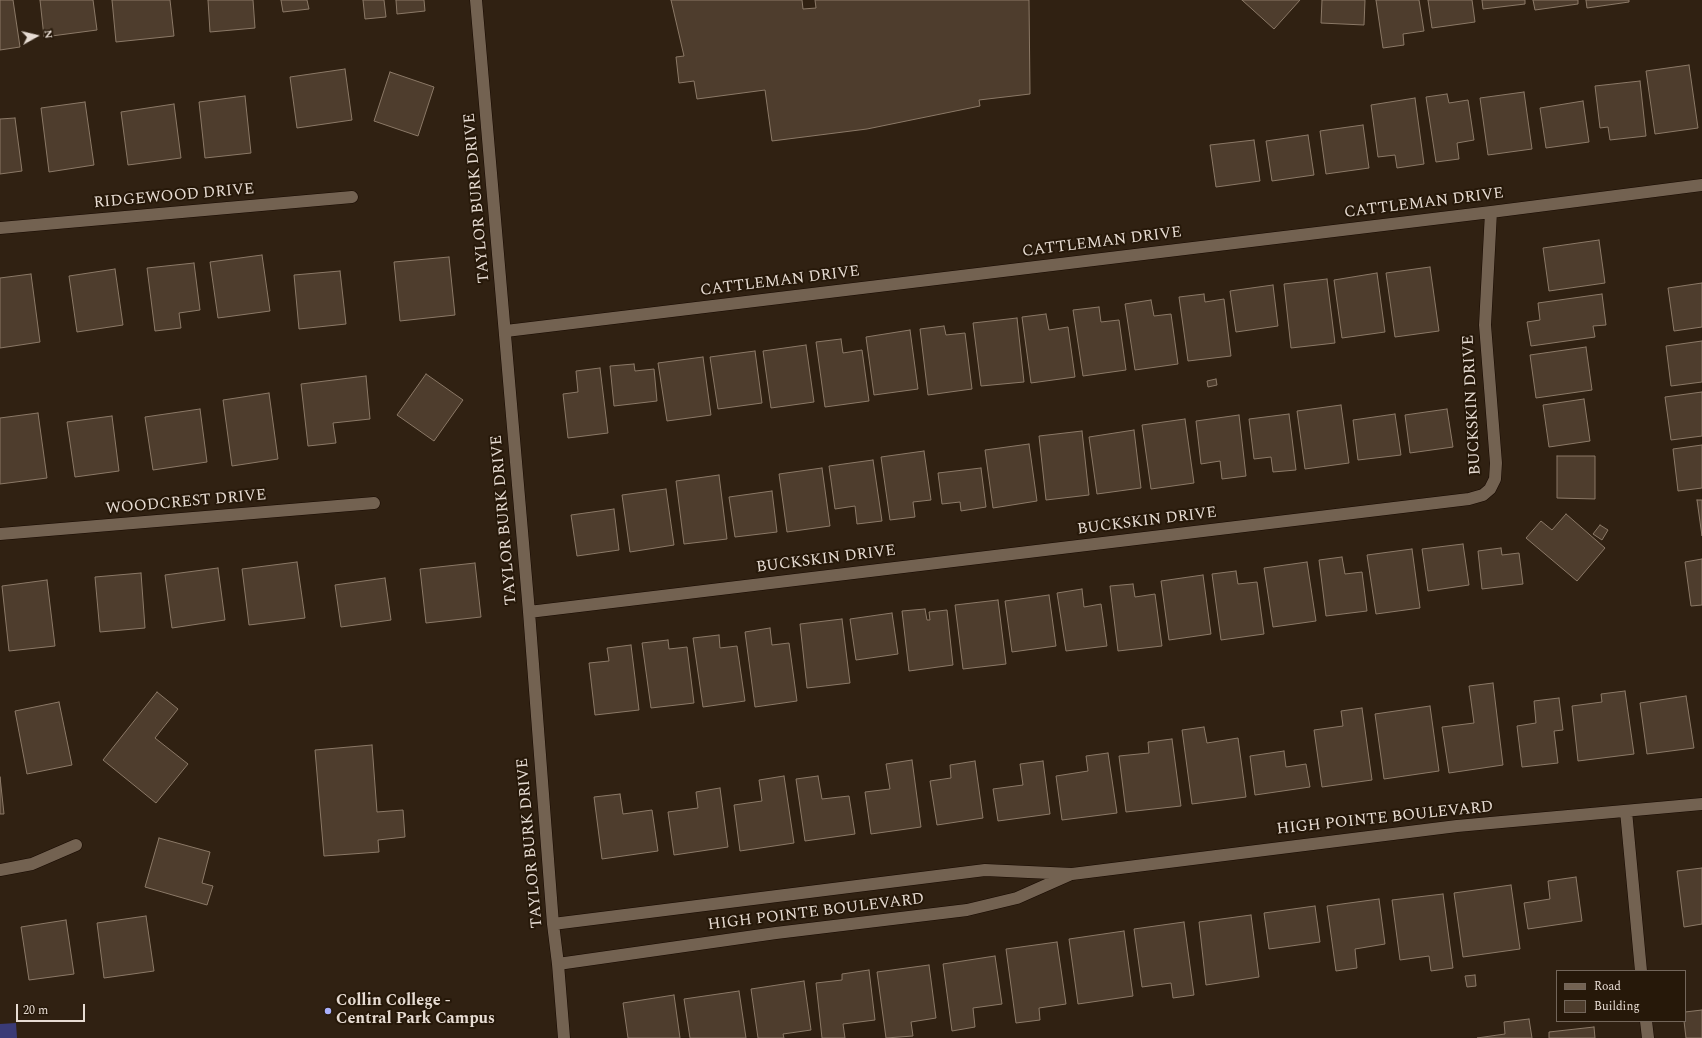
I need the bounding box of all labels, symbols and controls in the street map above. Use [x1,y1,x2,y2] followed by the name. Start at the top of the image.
[16,16,56,56] north arrow
[39,29,57,40] text: N
[461,112,495,284] street label: TAYLOR BURK DRIVE
[93,180,255,214] street label: RIDGEWOOD DRIVE
[1343,185,1505,223] street label: CATTLEMAN DRIVE
[1021,224,1183,262] street label: CATTLEMAN DRIVE
[699,263,861,301] street label: CATTLEMAN DRIVE
[1460,334,1486,476] street label: BUCKSKIN DRIVE
[488,434,522,606] street label: TAYLOR BURK DRIVE
[105,486,267,520] street label: WOODCREST DRIVE
[1076,504,1218,540] street label: BUCKSKIN DRIVE
[755,542,897,578] street label: BUCKSKIN DRIVE
[514,757,548,929] street label: TAYLOR BURK DRIVE
[1276,798,1494,840] street label: HIGH POINTE BOULEVARD
[707,890,925,936] street label: HIGH POINTE BOULEVARD
[1556,970,1686,1022] legend
[1594,977,1621,996] text: Road
[336,992,495,1030] place label: Collin College - Central Park Campus
[18,996,87,1022] scale bar
[1594,997,1640,1016] text: Building
[23,1001,48,1020] text: 20 m
[323,1006,333,1016] marker: Collin College - Central Park Campus

